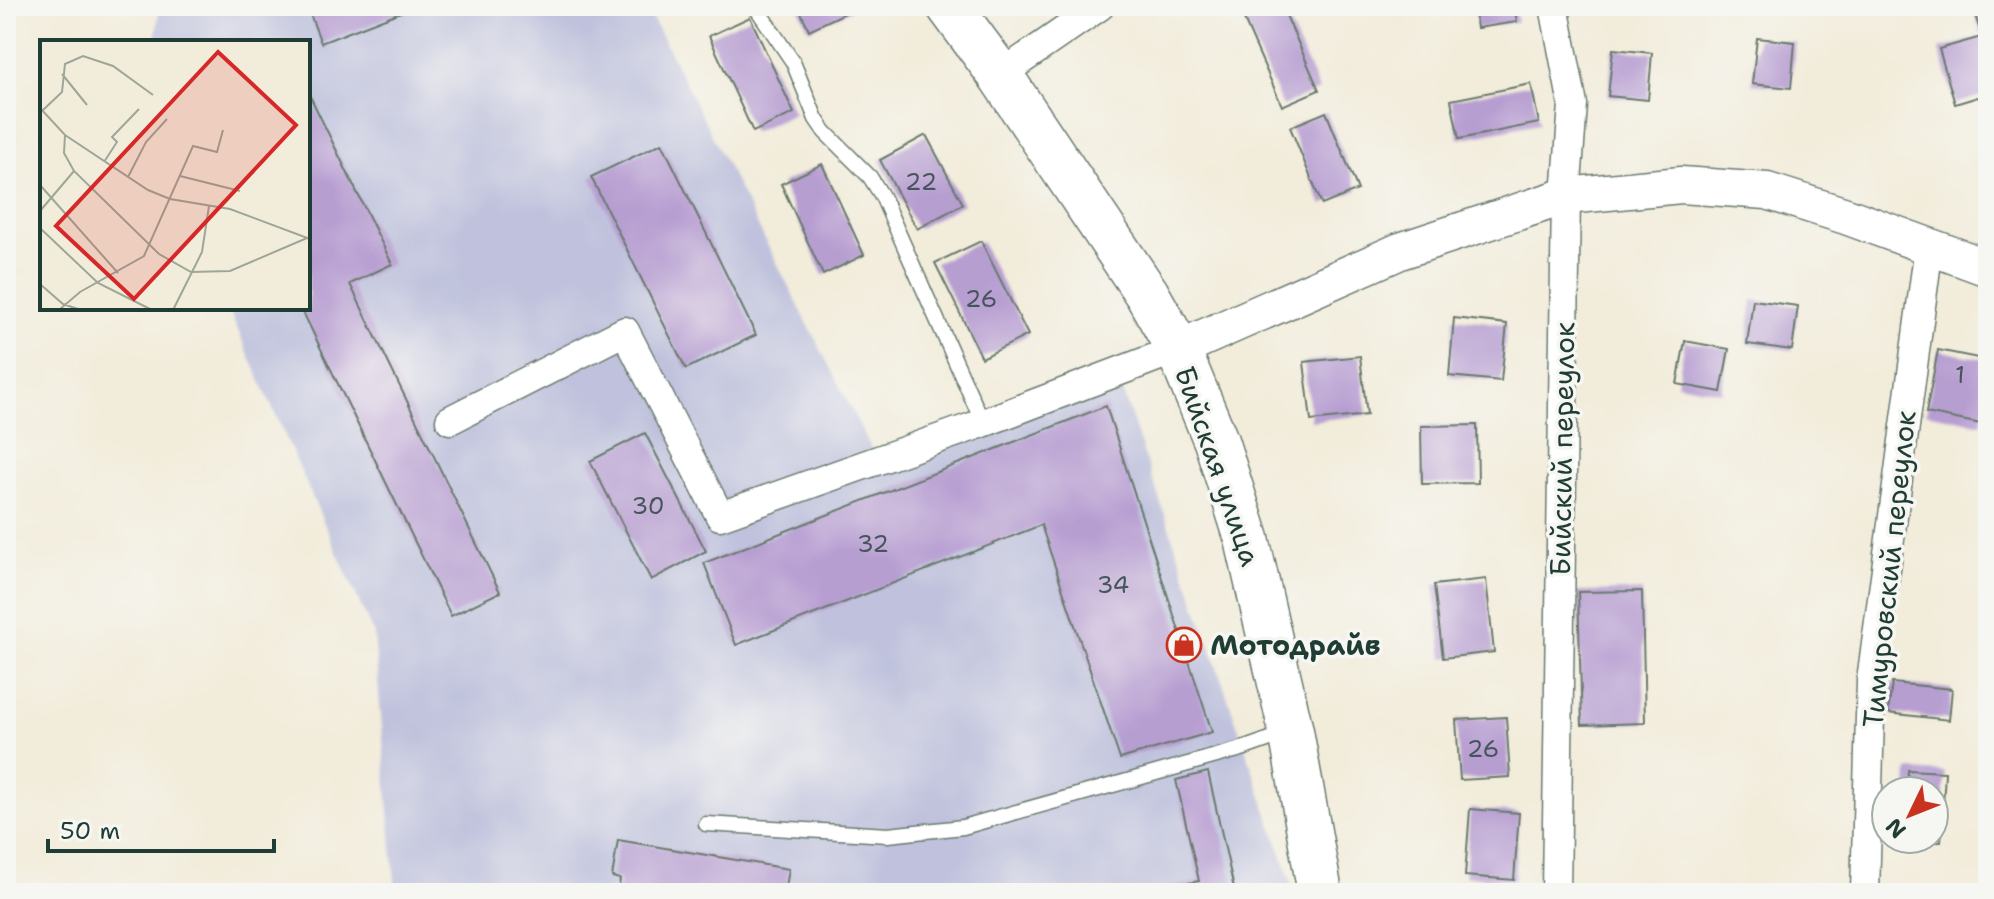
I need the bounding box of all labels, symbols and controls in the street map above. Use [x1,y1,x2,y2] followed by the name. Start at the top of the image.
[40,40,310,310] inset map
[905,166,937,198] house number: 22
[965,283,997,315] house number: 26
[1541,321,1583,576] street label: Бийский переулок
[1955,359,1965,391] house number: 1
[1166,361,1270,571] street label: Бийская улица
[1853,408,1925,729] street label: Тимуровский переулок
[631,490,665,522] house number: 30
[857,528,889,560] house number: 32
[1097,569,1129,601] house number: 34
[1165,626,1203,664] shop icon: Мотодрайв
[1210,626,1380,664] place label: Мотодрайв
[1467,733,1499,765] house number: 26
[1870,775,1950,855] north arrow
[48,803,274,853] scale bar
[1879,812,1912,845] text: N
[60,815,120,847] text: 50 m

